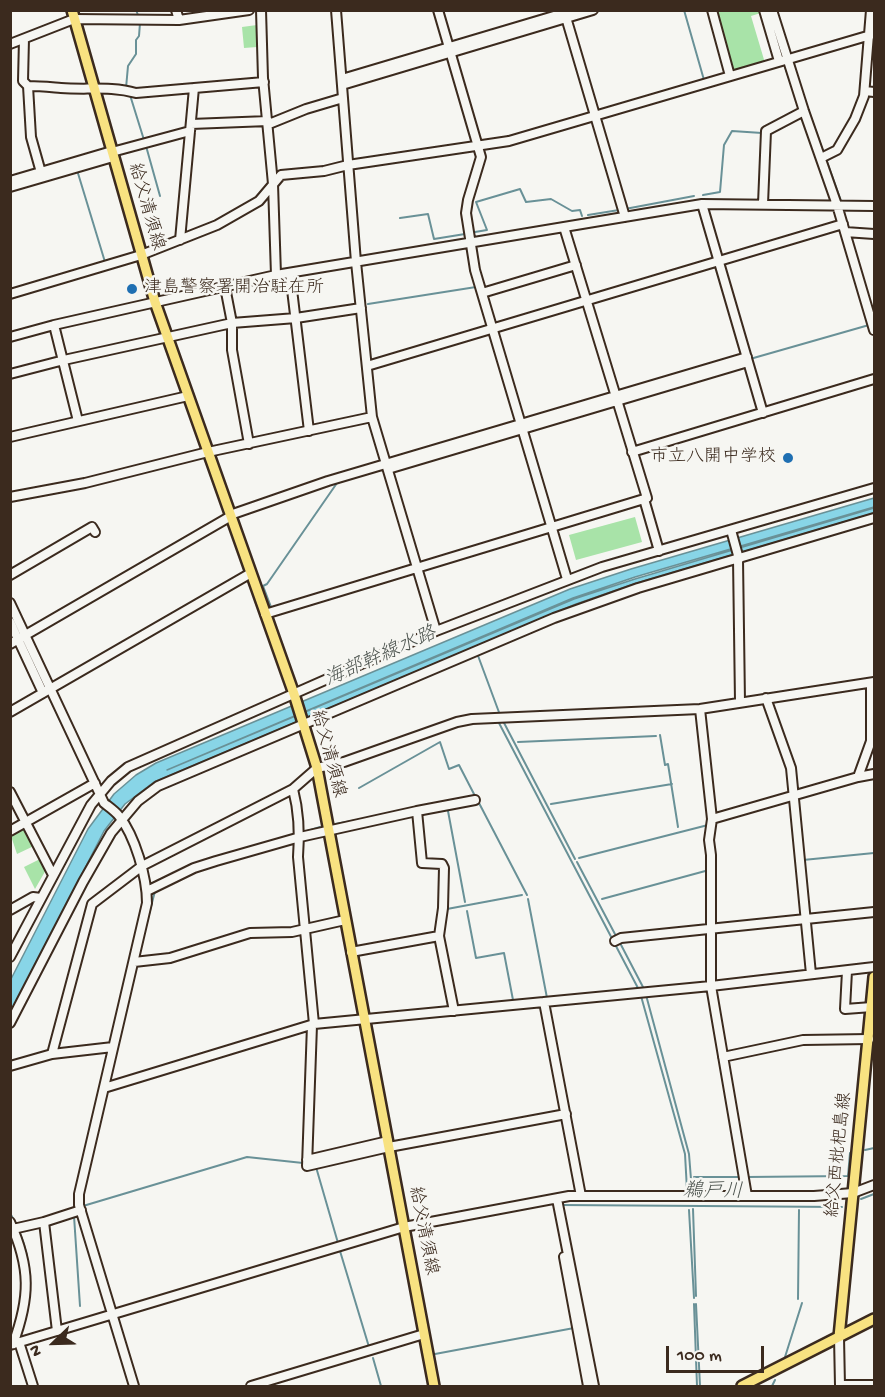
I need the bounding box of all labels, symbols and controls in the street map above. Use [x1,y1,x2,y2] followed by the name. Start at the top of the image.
[122,161,168,253] street label: 給父清須線
[144,278,324,300] place label: 津島警察署開治駐在所
[125,282,139,296] marker: 津島警察署開治駐在所
[650,447,776,469] place label: 市立八開中学校
[781,451,795,465] marker: 市立八開中学校
[321,623,441,693] water label: 海部幹線水路
[305,708,349,800] street label: 給父清須線
[823,1091,857,1219] street label: 給父西枇杷島線
[683,1180,743,1206] water label: 鵜戸川
[403,1185,441,1277] street label: 給父清須線
[24,1313,84,1373] north arrow
[669,1334,766,1372] scale bar
[26,1342,48,1359] text: N
[677,1346,722,1367] text: 100 m

